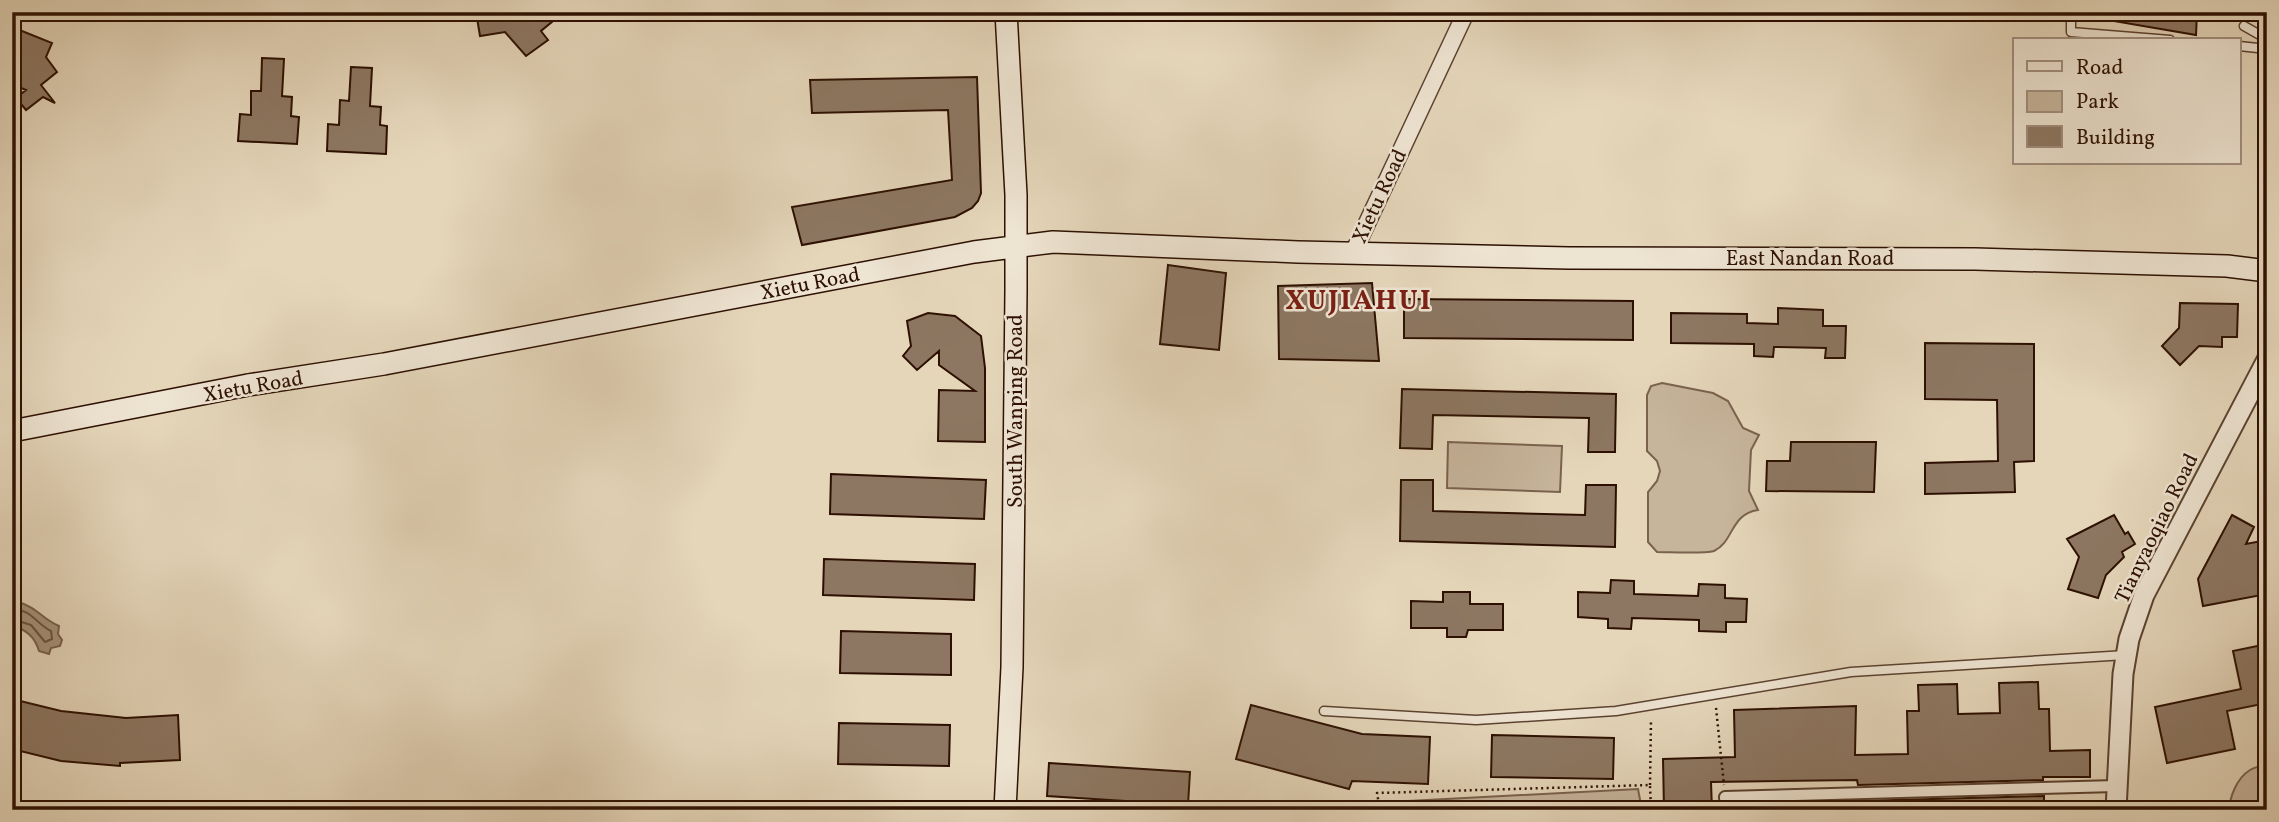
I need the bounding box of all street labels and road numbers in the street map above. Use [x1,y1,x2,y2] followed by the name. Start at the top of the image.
[1346,145,1415,249] street label: Xietu Road
[1726,245,1894,274] street label: East Nandan Road
[758,261,863,308] street label: Xietu Road
[1002,314,1031,508] street label: South Wanping Road
[201,364,306,411] street label: Xietu Road
[2108,449,2206,609] street label: Tianyaoqiao Road

